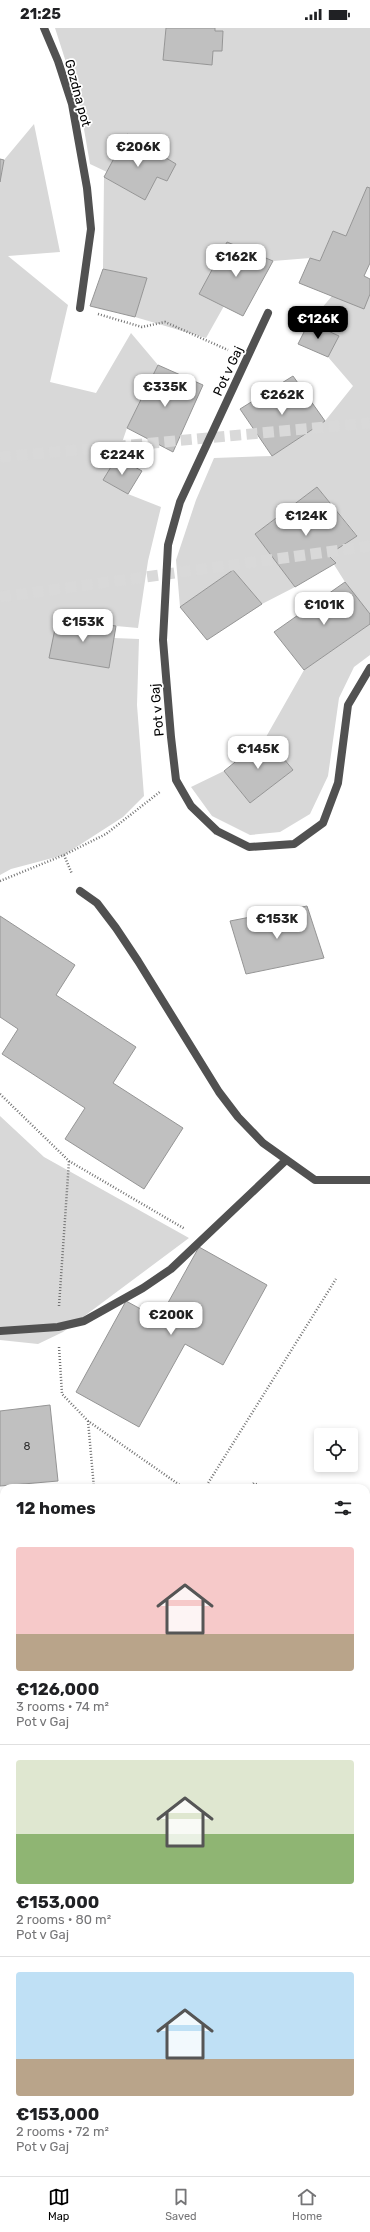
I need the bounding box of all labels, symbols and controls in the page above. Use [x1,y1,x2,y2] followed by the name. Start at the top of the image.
[20,5,61,23] text: 21:25
[62,58,94,128] street label: Gozdna pot
[110,134,166,168] pin: €206K
[116,139,160,154] text: €206K
[208,244,264,278] pin: €162K
[215,249,257,264] text: €162K
[290,306,346,340] pin: €126K
[297,311,339,326] text: €126K
[210,344,246,398] street label: Pot v Gaj
[137,374,193,408] pin: €335K
[143,379,187,394] text: €335K
[254,382,310,416] pin: €262K
[260,387,304,402] text: €262K
[94,442,150,476] pin: €224K
[100,447,144,462] text: €224K
[278,503,334,537] pin: €124K
[285,508,327,523] text: €124K
[296,592,352,626] pin: €101K
[304,597,344,612] text: €101K
[55,609,111,643] pin: €153K
[62,614,104,629] text: €153K
[147,683,167,737] street label: Pot v Gaj
[230,736,286,770] pin: €145K
[237,741,279,756] text: €145K
[249,906,305,940] pin: €153K
[256,911,298,926] text: €153K
[143,1302,199,1336] pin: €200K
[149,1307,193,1322] text: €200K
[314,1428,358,1472] map controls
[314,1428,358,1472] button: locate
[24,1440,31,1453] house number: 8
[332,1497,354,1519] icon: filters
[16,1498,96,1518] text: 12 homes
[149,1573,221,1645] icon: home
[16,1679,99,1699] text: €126,000
[16,1699,109,1714] text: 3 rooms · 74 m²
[16,1714,69,1729] text: Pot v Gaj
[149,1786,221,1858] icon: home
[16,1892,99,1912] text: €153,000
[16,1912,111,1927] text: 2 rooms · 80 m²
[16,1927,69,1942] text: Pot v Gaj
[149,1998,221,2070] icon: home
[16,2104,99,2124] text: €153,000
[16,2124,109,2139] text: 2 rooms · 72 m²
[16,2139,69,2154] text: Pot v Gaj
[48,2186,70,2223] tab: Map
[165,2186,197,2223] tab: Saved
[292,2186,322,2223] tab: Home

